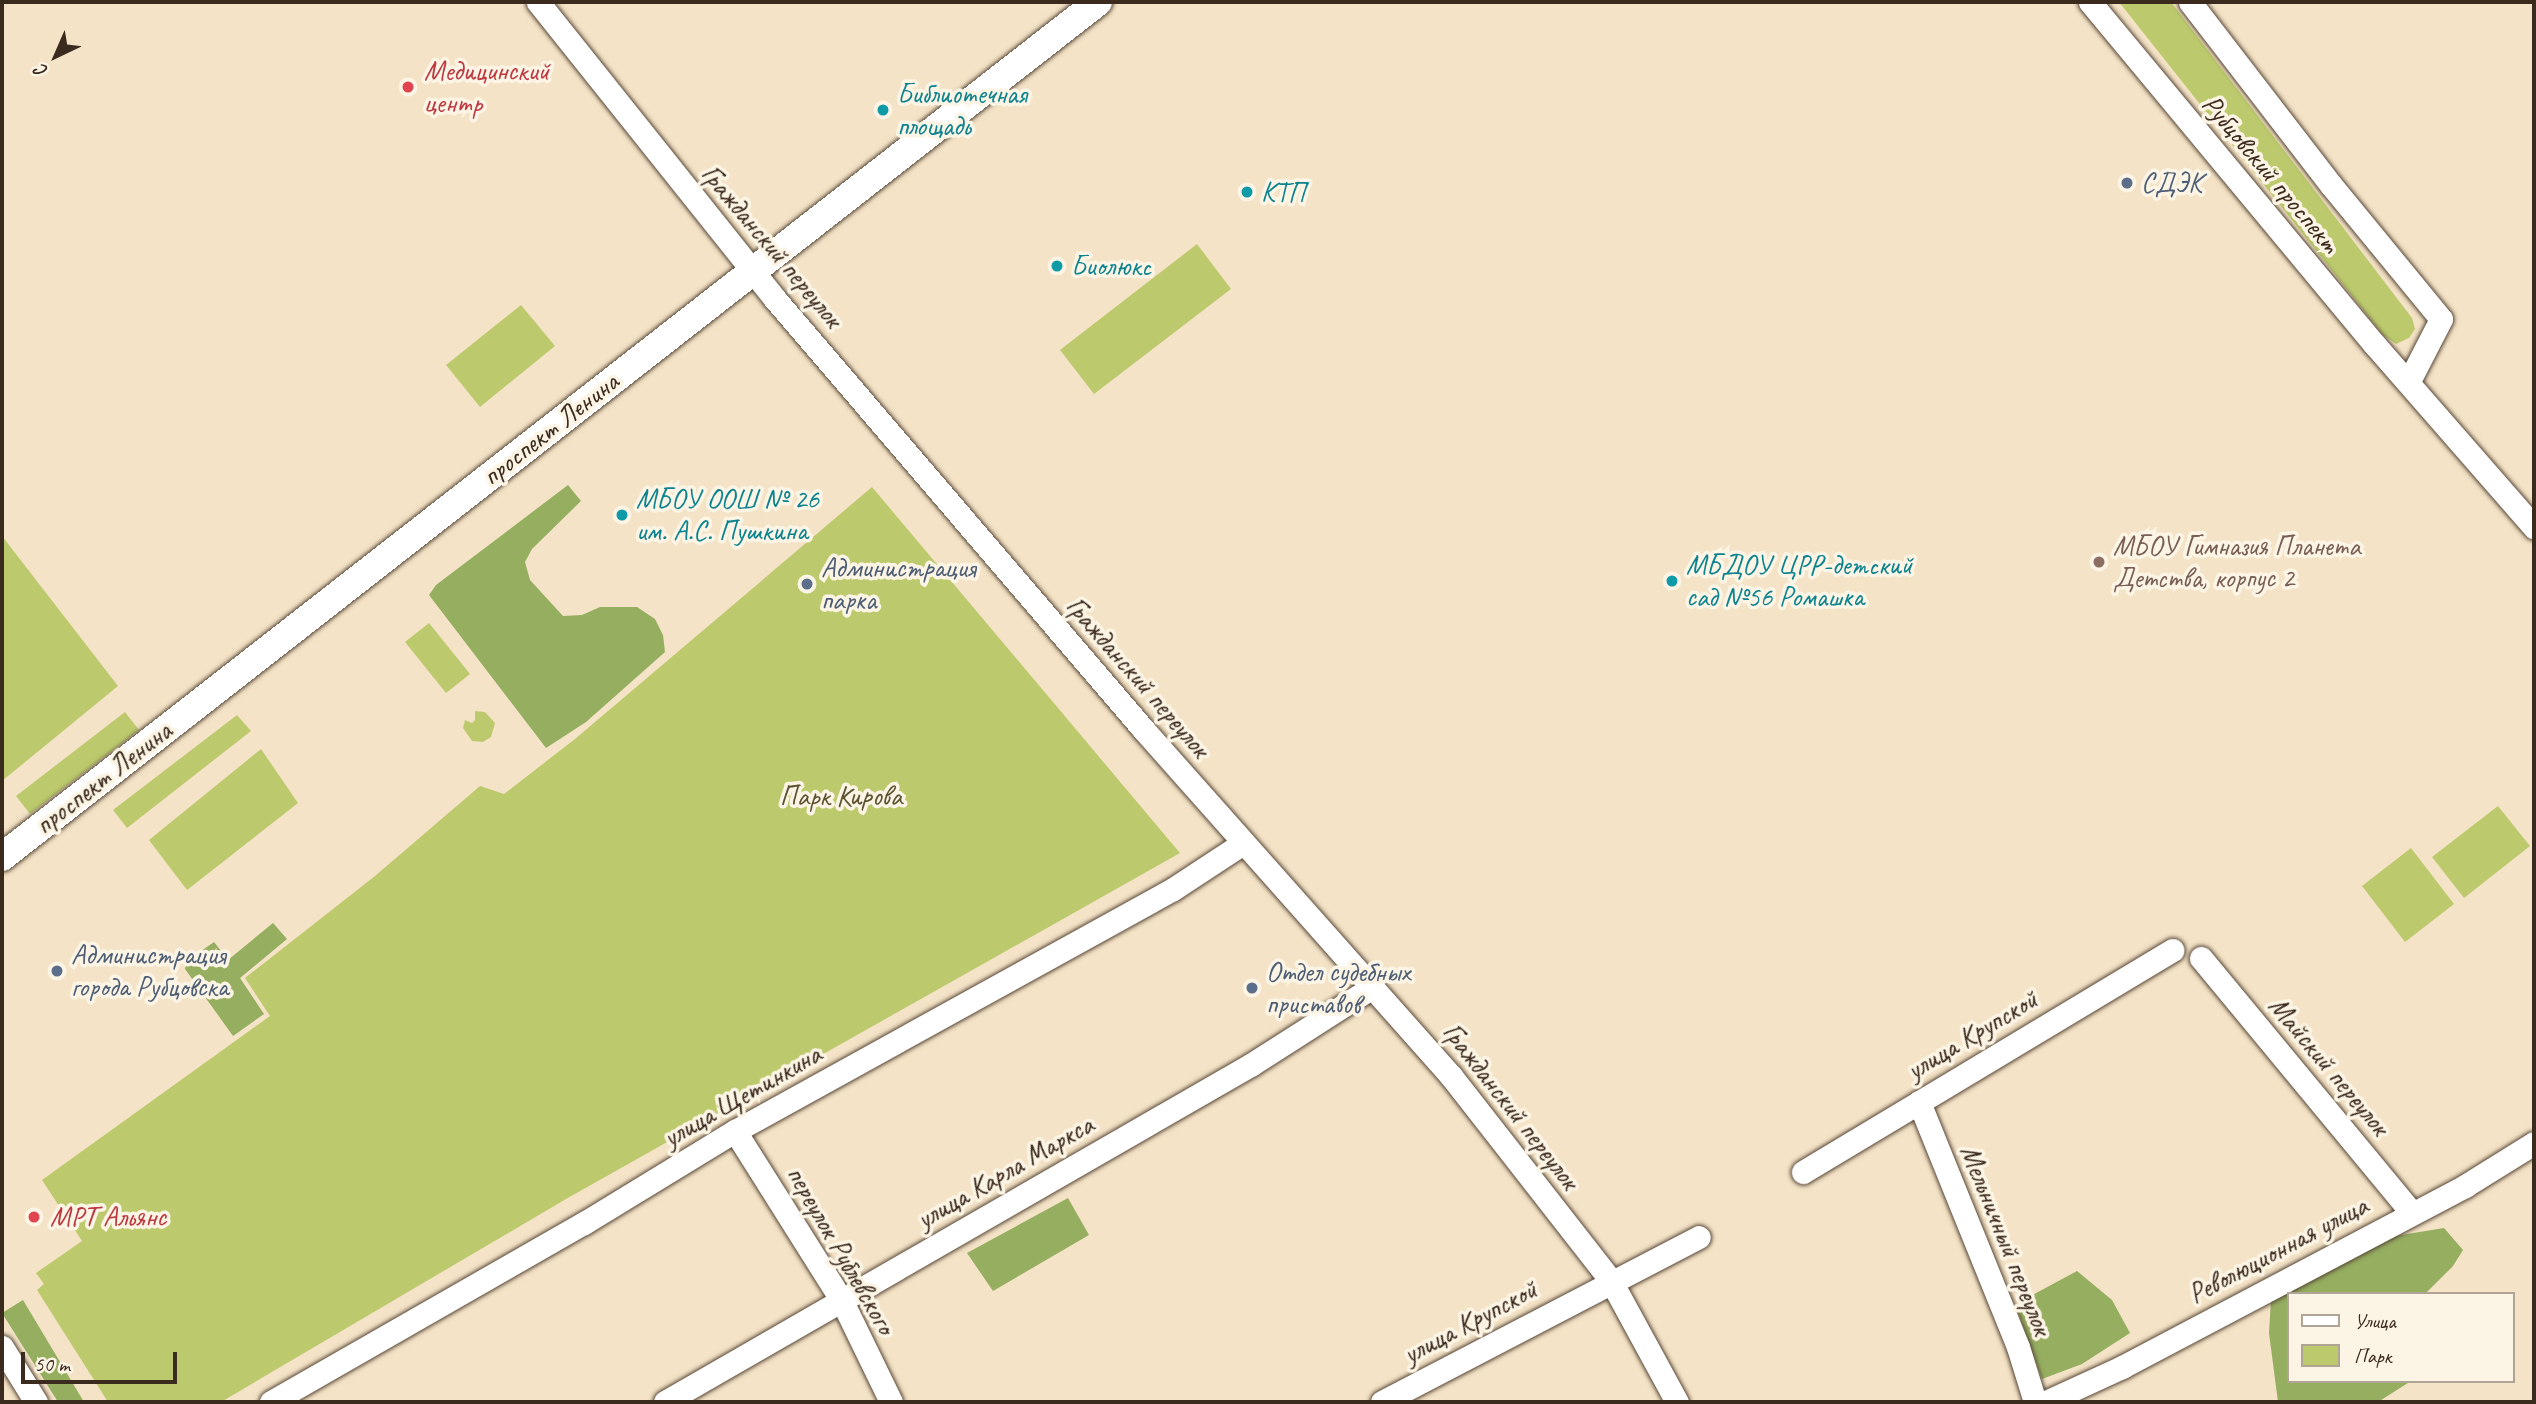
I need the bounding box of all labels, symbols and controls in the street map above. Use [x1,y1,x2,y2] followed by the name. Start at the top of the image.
[21,21,91,91] north arrow
[424,54,549,120] place label: Медицинский центр
[30,59,53,83] text: С
[398,77,418,97] marker: Медицинский центр
[897,77,1027,143] place label: Библиотечная площадь
[2195,88,2347,260] street label: Рубцовский проспект
[875,102,891,118] marker: Библиотечная площадь
[694,158,850,334] street label: Гражданский переулок
[2141,166,2202,200] place label: СДЭК
[1261,175,1305,209] place label: КТП
[2119,175,2135,191] marker: СДЭК
[1239,184,1255,200] marker: КТП
[1071,249,1151,283] place label: Биолюкс
[1049,258,1065,274] marker: Биолюкс
[474,364,626,494] street label: проспект Ленина
[636,482,819,548] place label: МБОУ ООШ № 26 им. А.С. Пушкина
[614,507,630,523] marker: МБОУ ООШ № 26 им. А.С. Пушкина
[2113,529,2358,595] place label: МБОУ Гимназия Планета Детства, корпус 2
[1686,548,1912,614] place label: МБДОУ ЦРР-детский сад №56 Ромашка
[821,551,975,617] place label: Администрация парка
[2091,554,2107,570] marker: МБОУ Гимназия Планета Детства, корпус 2
[1664,573,1680,589] marker: МБДОУ ЦРР-детский сад №56 Ромашка
[799,576,815,592] marker: Администрация парка
[1059,590,1217,764] street label: Гражданский переулок
[27,713,179,843] street label: проспект Ленина
[781,779,901,813] park label: Парк Кирова
[71,938,228,1004] place label: Администрация города Рубцовска
[1266,955,1409,1021] place label: Отдел судебных приставов
[49,963,65,979] marker: Администрация города Рубцовска
[1244,980,1260,996] marker: Отдел судебных приставов
[1900,982,2044,1088] street label: улица Крупской
[2261,990,2397,1142] street label: Майский переулок
[1435,1016,1587,1196] street label: Гражданский переулок
[658,1038,826,1154] street label: улица Щетинкина
[911,1108,1099,1236] street label: улица Карла Маркса
[1953,1140,2059,1340] street label: Мельничный переулок
[779,1160,903,1340] street label: переулок Рублевского
[2182,1188,2374,1312] street label: Революционная улица
[50,1200,166,1234] place label: МРТ Альянс
[24,1207,44,1227] marker: МРТ Альянс
[1397,1272,1543,1372] street label: улица Крупской
[2288,1292,2515,1383] legend
[2354,1308,2396,1334] text: Улица
[24,1338,180,1382] scale bar
[2354,1343,2391,1369] text: Парк
[34,1351,70,1377] text: 50 m

